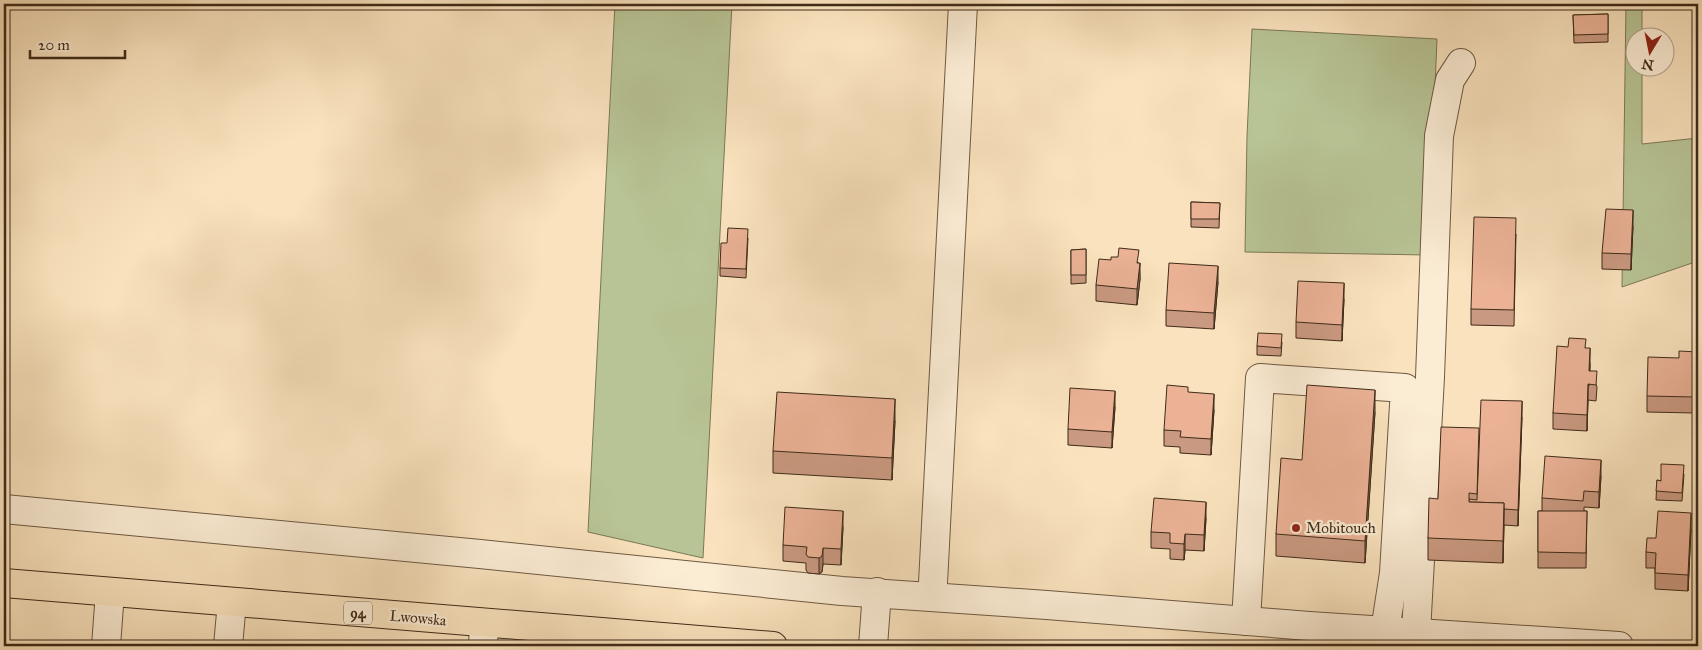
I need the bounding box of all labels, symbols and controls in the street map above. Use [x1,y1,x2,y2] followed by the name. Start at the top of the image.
[30,28,125,60] scale bar
[1624,28,1674,78] north arrow
[38,36,70,54] text: 20 m
[1640,55,1655,74] text: N
[1306,519,1377,537] place label: Mobitouch
[1290,522,1302,534] marker: Mobitouch
[344,602,372,624] road number: 94
[389,607,448,630] street label: Lwowska

